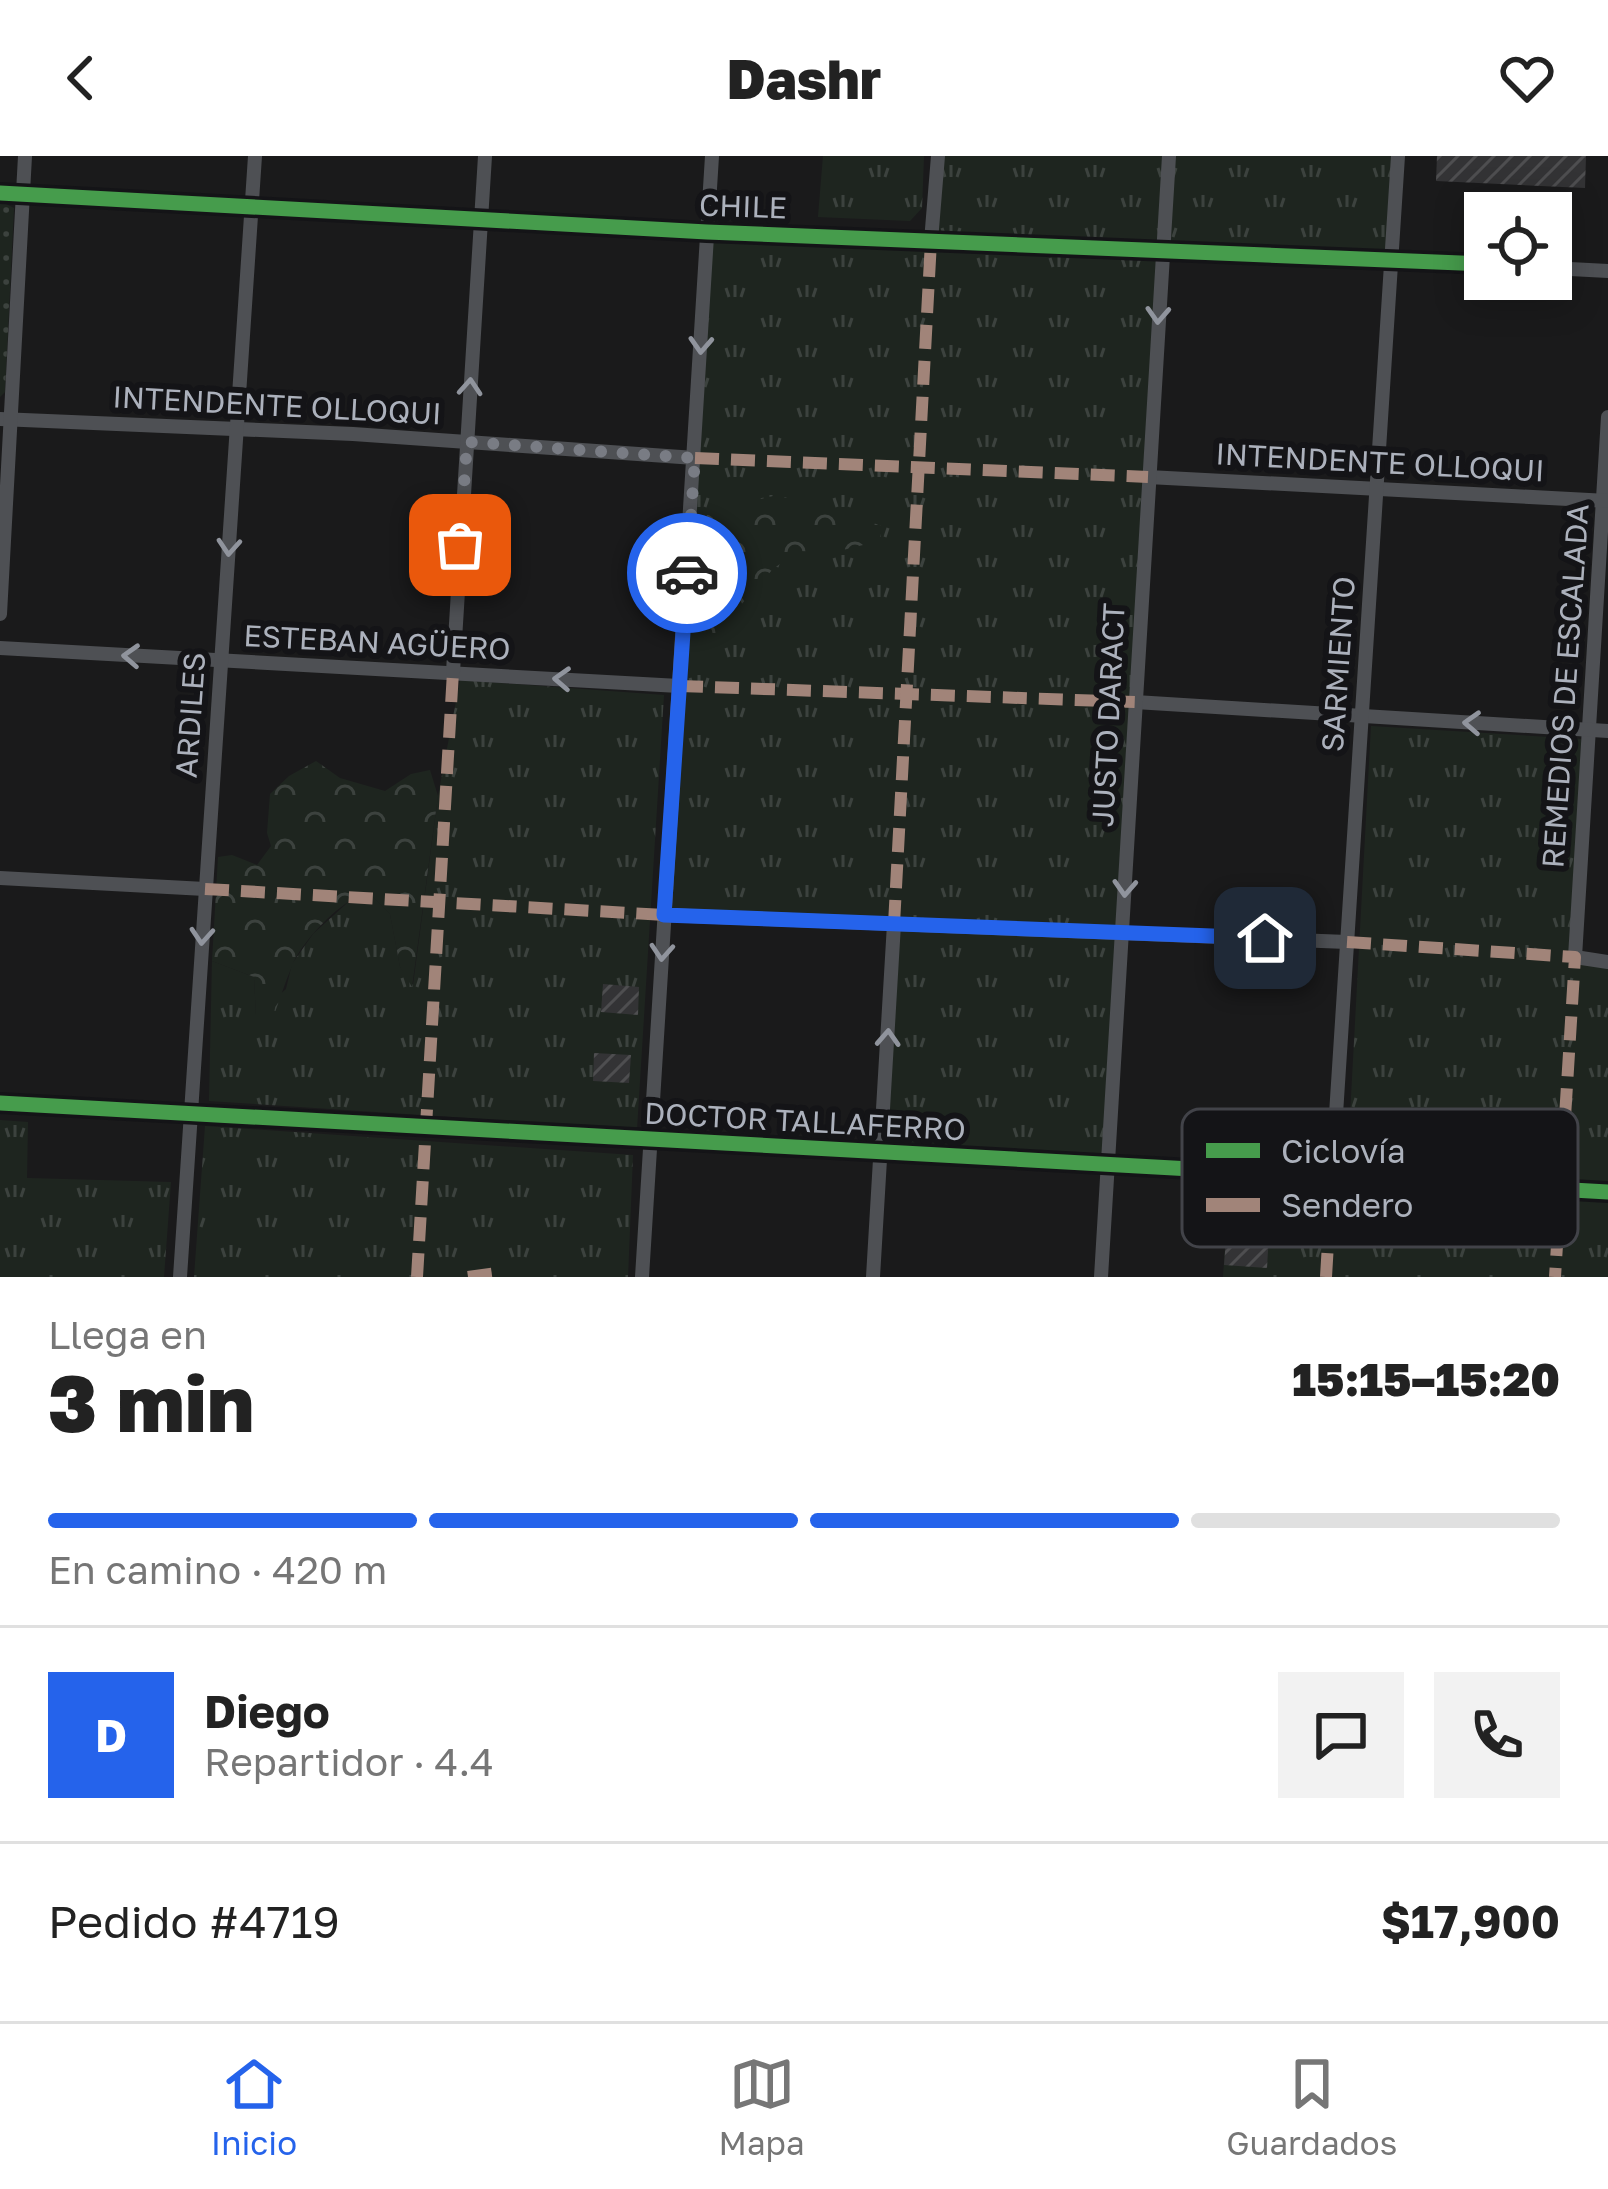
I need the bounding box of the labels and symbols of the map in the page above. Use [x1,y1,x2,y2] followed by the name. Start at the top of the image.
[698,186,788,226] street label: CHILE
[1146,306,1172,325] one-way arrow
[688,336,714,355] one-way arrow
[457,377,483,396] one-way arrow
[112,378,442,432] street label: INTENDENTE OLLOQUI
[1215,435,1545,489] street label: INTENDENTE OLLOQUI
[409,494,511,596] pin
[1534,503,1596,869] street label: REMEDIOS DE ESCALADA
[627,513,747,633] courier
[217,538,243,557] one-way arrow
[1314,575,1362,753] street label: SARMIENTO
[1084,602,1132,828] street label: JUSTO DARACT
[243,617,511,667] street label: ESTEBAN AGÜERO
[121,644,140,670] one-way arrow
[168,651,212,779] street label: ARDILES
[552,667,571,693] one-way arrow
[1462,710,1481,736] one-way arrow
[1112,879,1138,898] one-way arrow
[1214,887,1316,989] pin
[190,927,216,946] one-way arrow
[649,943,675,962] one-way arrow
[874,1028,900,1047] one-way arrow
[643,1095,967,1147] street label: DOCTOR TALLAFERRO
[1182,1109,1578,1247] legend
[1281,1131,1406,1170] text: Ciclovía
[1281,1185,1413,1224] text: Sendero

